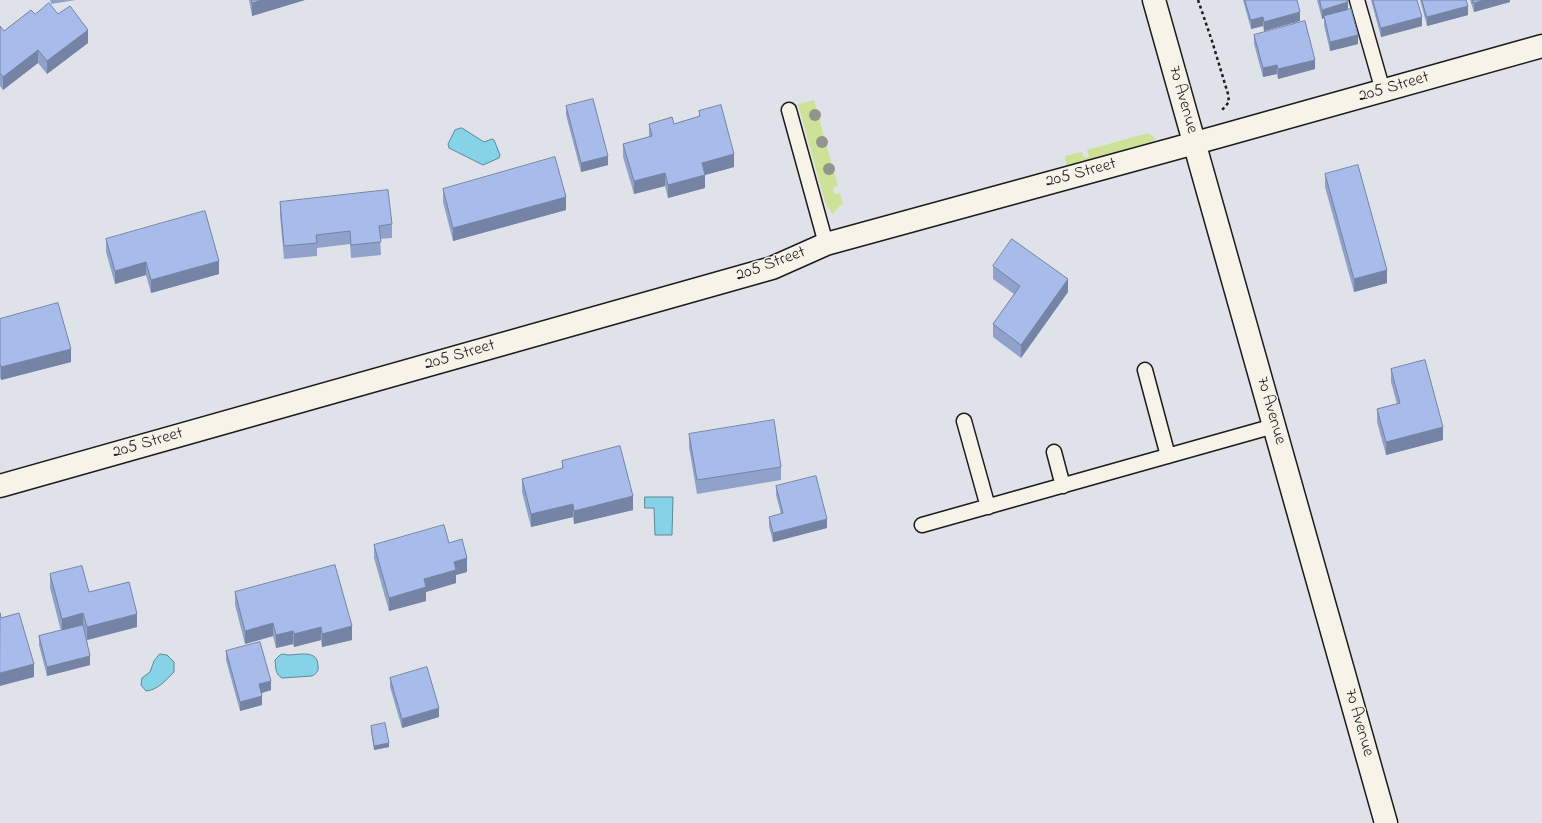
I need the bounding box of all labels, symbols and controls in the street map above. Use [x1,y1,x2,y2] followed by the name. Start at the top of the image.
[1163,64,1201,136] street label: 70 Avenue
[1356,68,1432,108] street label: 205 Street
[1043,155,1119,193] street label: 205 Street
[733,243,809,287] street label: 205 Street
[422,336,498,376] street label: 205 Street
[1251,375,1289,447] street label: 70 Avenue
[110,424,186,464] street label: 205 Street
[1339,687,1377,759] street label: 70 Avenue

